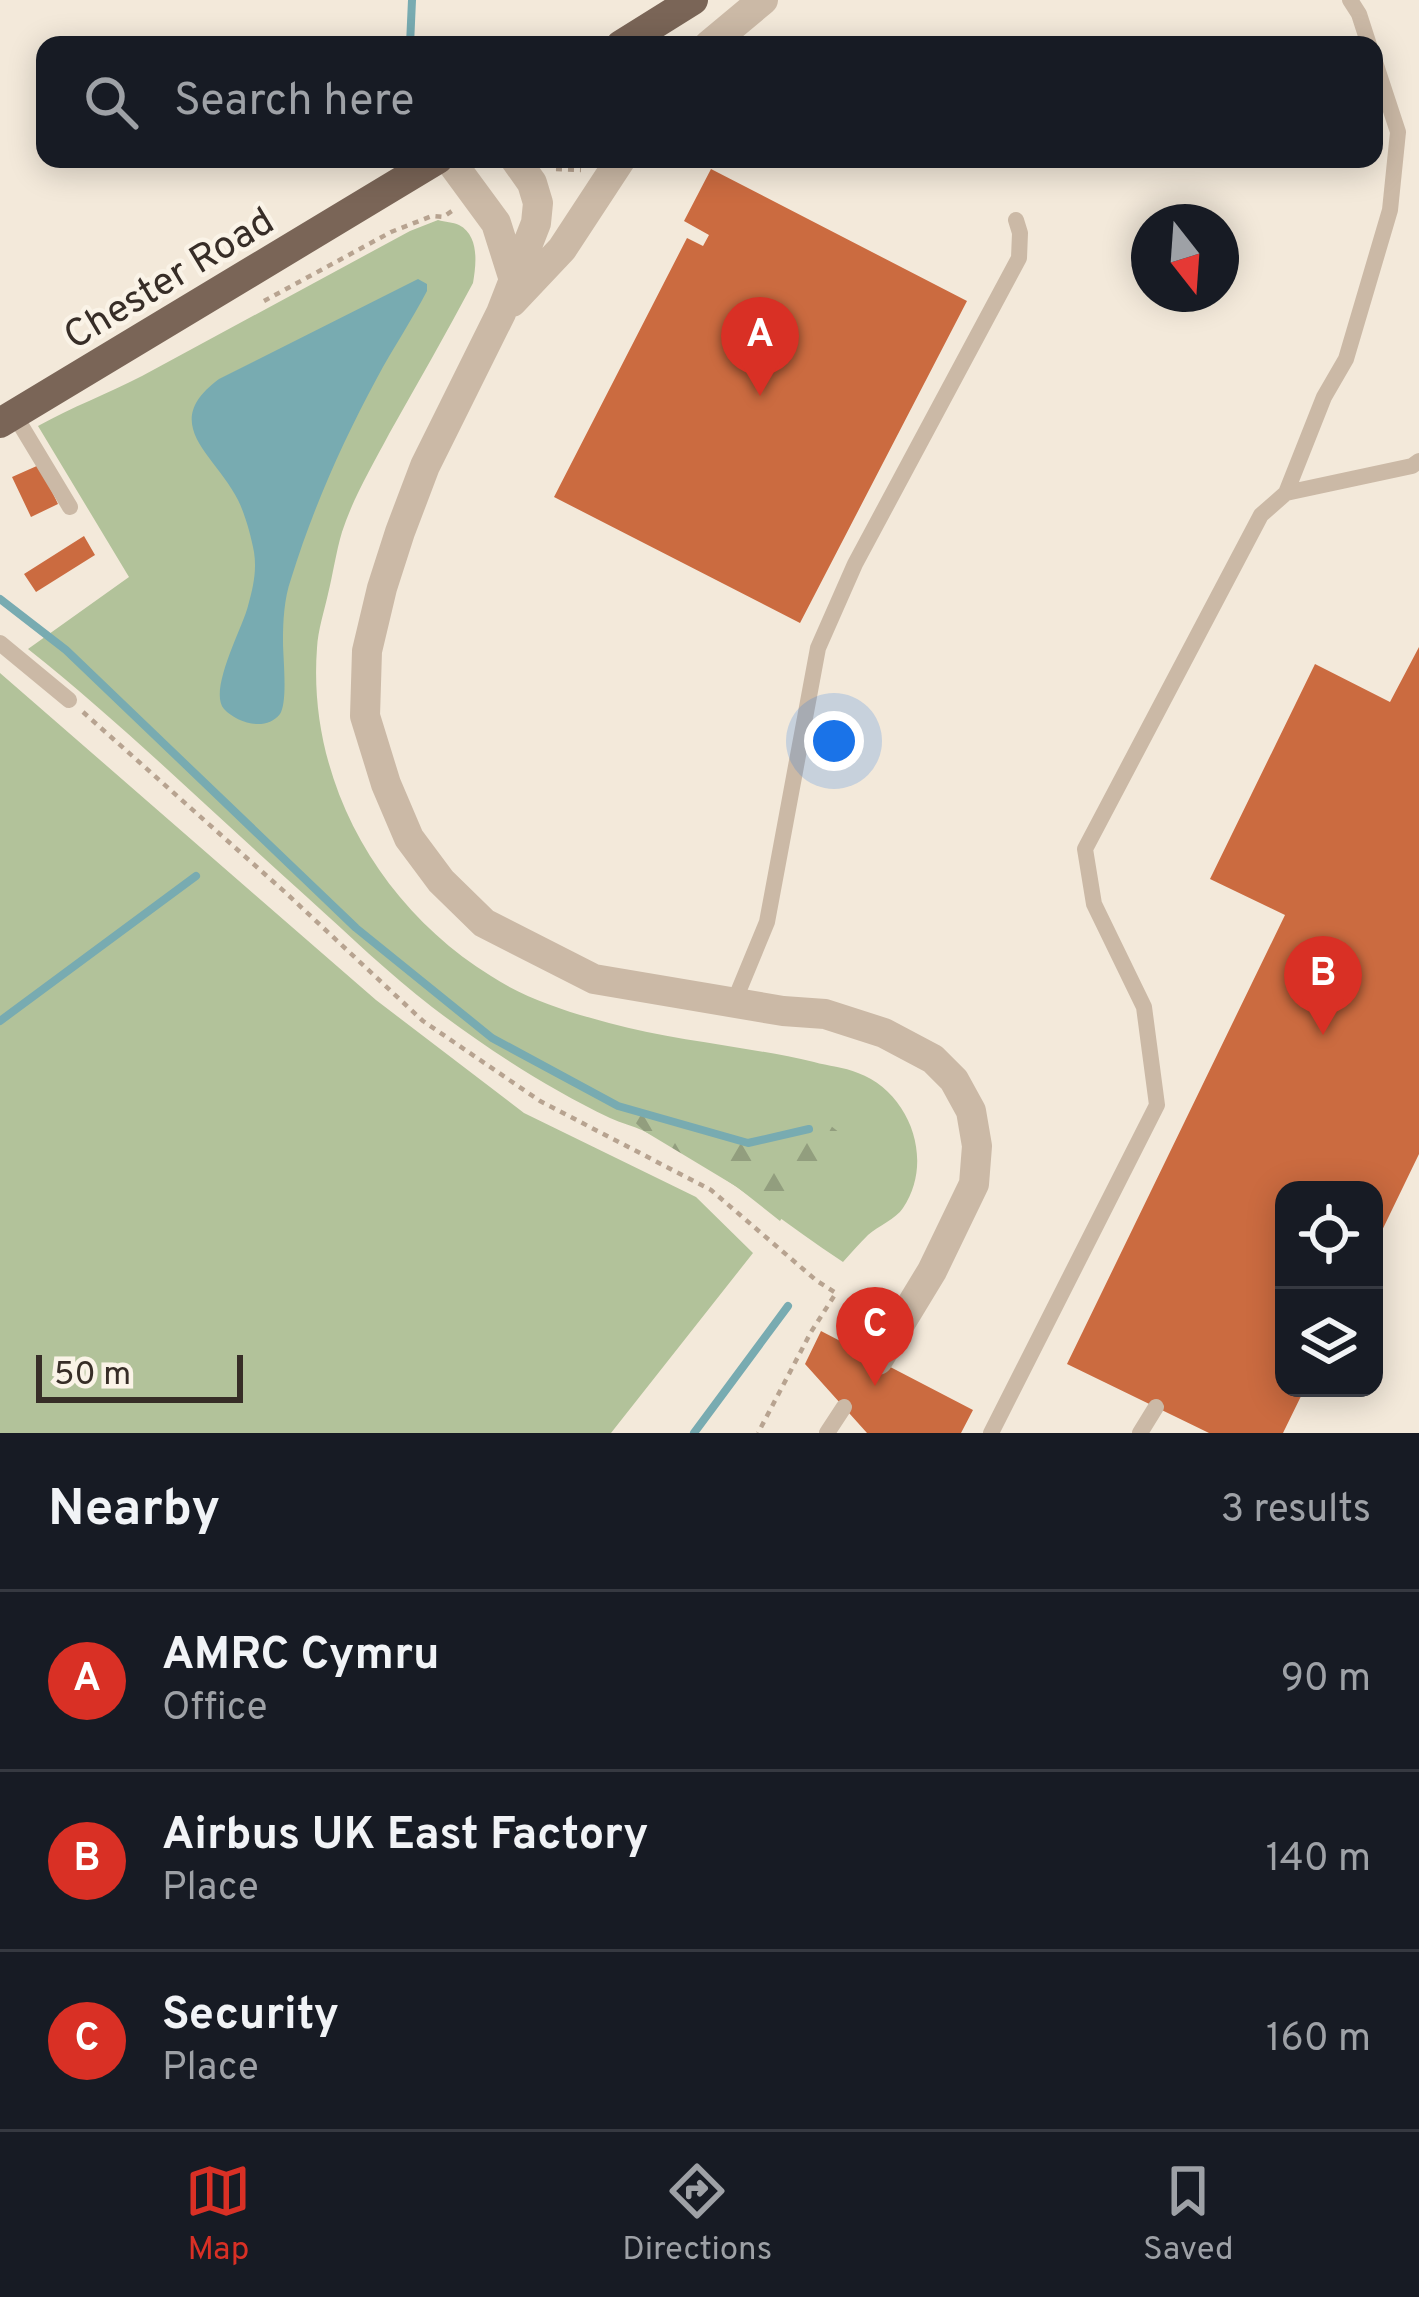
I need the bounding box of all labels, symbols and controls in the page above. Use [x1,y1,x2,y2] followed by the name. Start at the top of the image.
[36,36,1383,168] search box
[78,69,144,135] icon: search
[174,74,414,131] text: Search here
[56,199,284,363] street label: Chester Road
[1131,204,1239,312] north arrow
[721,297,799,396] pin: A
[804,711,864,771] your location
[1284,936,1362,1035] pin: B
[1275,1181,1383,1397] map controls
[1275,1181,1383,1289] button: locate
[836,1287,914,1386] pin: C
[1275,1289,1383,1397] button: layers
[36,1349,243,1402] scale bar
[54,1355,131,1397] text: 50 m
[48,1479,220,1544] text: Nearby
[1221,1487,1371,1536] text: 3 results
[162,1628,440,1685] text: AMRC Cymru
[73,1656,101,1705] text: A
[1281,1656,1371,1705] text: 90 m
[162,1685,267,1734] text: Office
[162,1808,649,1865] text: Airbus UK East Factory
[74,1836,100,1885] text: B
[1266,1836,1371,1885] text: 140 m
[162,1865,259,1914] text: Place
[162,1988,339,2045] text: Security
[75,2016,99,2065] text: C
[1266,2016,1371,2065] text: 160 m
[162,2045,259,2094] text: Place
[185,2158,251,2272] tab: Map
[622,2158,772,2272] tab: Directions
[1143,2158,1234,2272] tab: Saved

